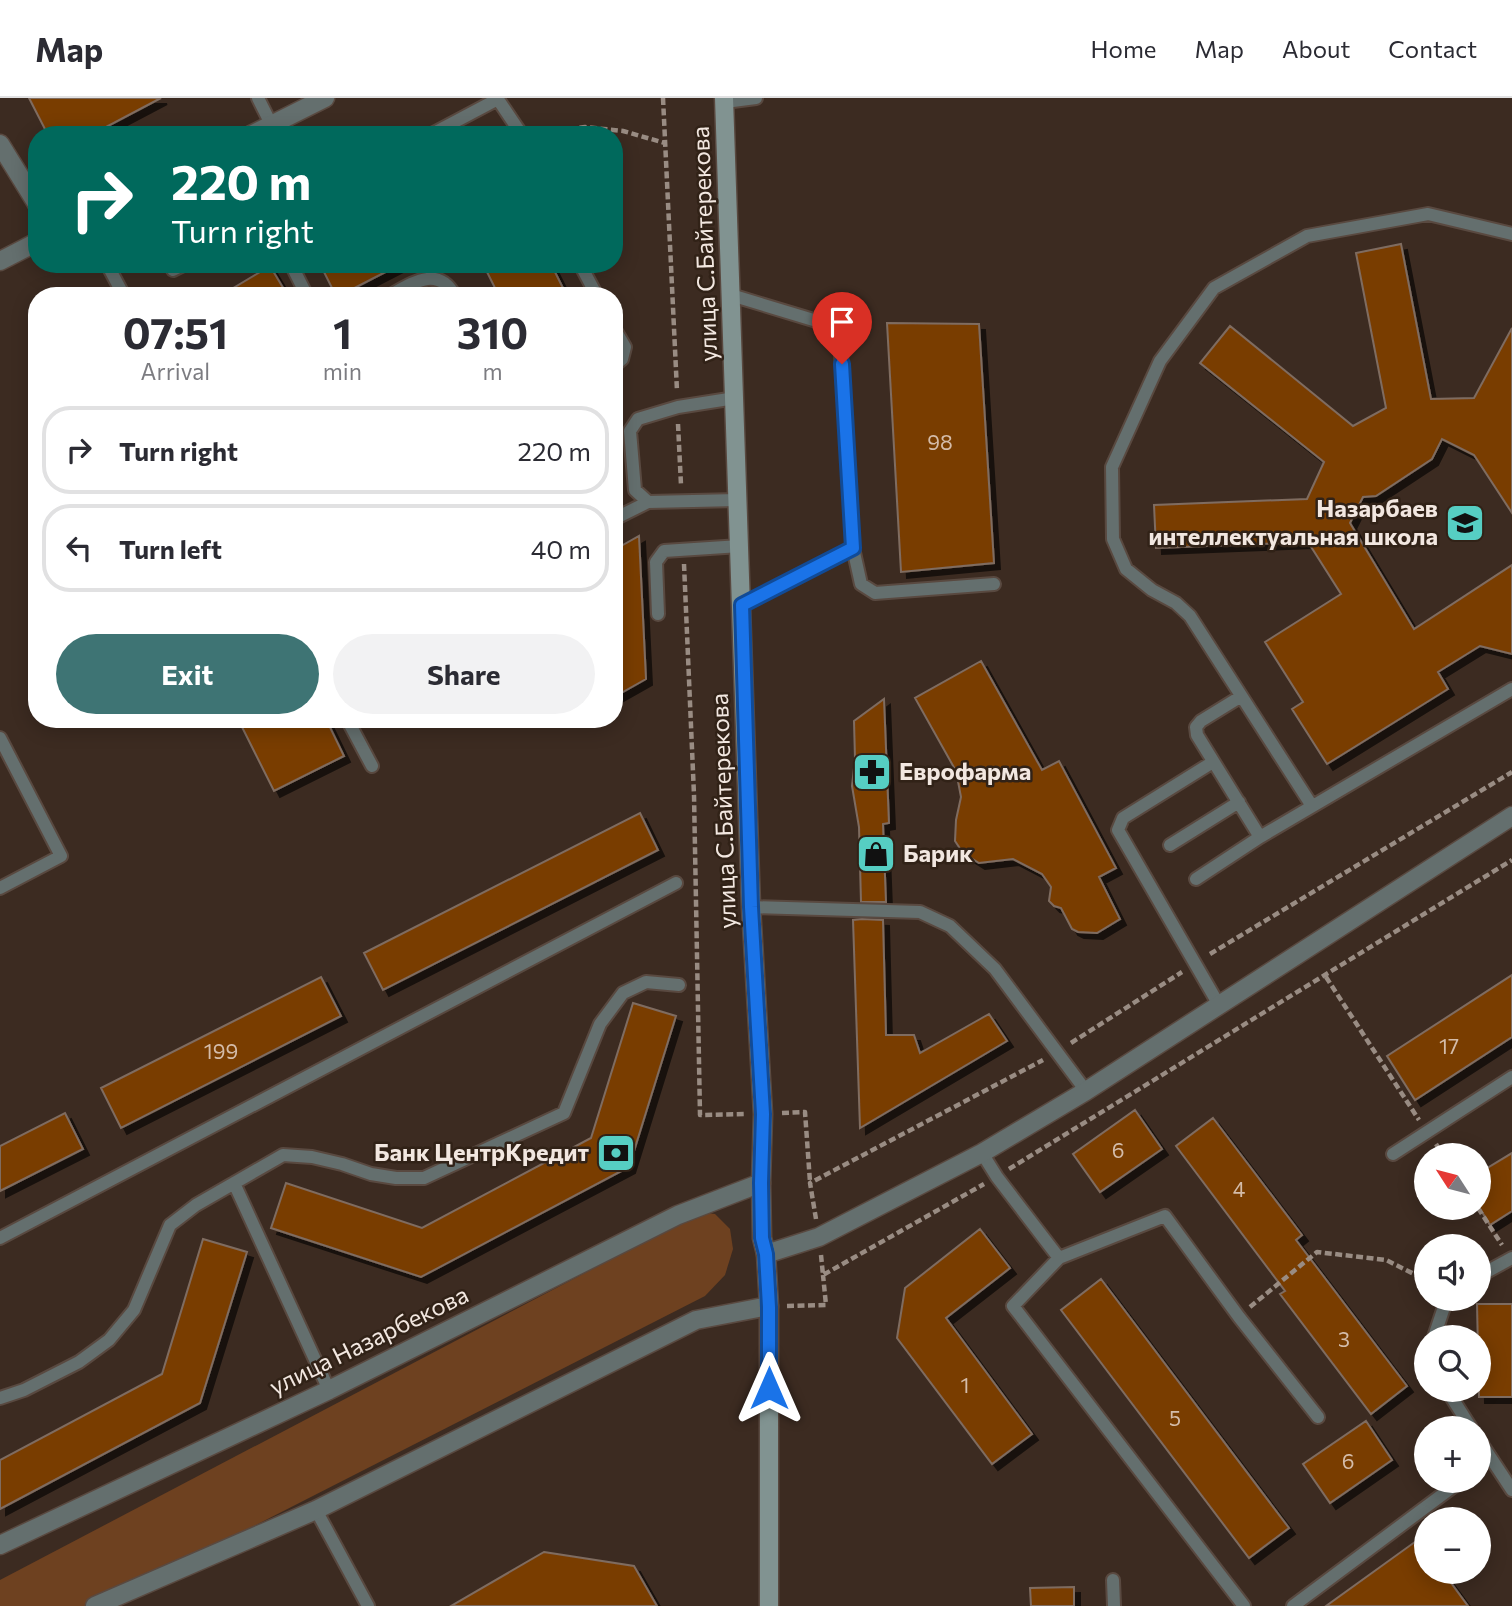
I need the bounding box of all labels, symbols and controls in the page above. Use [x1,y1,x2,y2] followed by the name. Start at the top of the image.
[35,28,103,69] text: Map
[1091,34,1157,63] text: Home
[1195,34,1244,63] text: Map
[1282,34,1350,63] text: About
[1388,34,1477,63] text: Contact
[685,126,722,362] street label: улица С.Байтерекова
[171,150,311,210] text: 220 m
[56,154,147,245] icon: right
[171,210,314,250] text: Turn right
[812,292,872,364] pin
[823,303,861,341] icon: arrive
[123,306,228,358] text: 07:51
[333,306,352,358] text: 1
[457,306,528,358] text: 310
[141,357,210,385] text: Arrival
[323,357,362,385] text: min
[482,357,503,385] text: m
[927,429,953,454] house number: 98
[60,431,98,469] icon: right
[119,435,238,466] text: Turn right
[518,435,591,466] text: 220 m
[1148,493,1438,550] place label: Назарбаев интеллектуальная школа
[1444,502,1486,544] school or university icon: Назарбаев интеллектуальная школа
[60,529,98,567] icon: left
[119,533,222,564] text: Turn left
[531,533,591,564] text: 40 m
[56,634,319,714] button: Exit
[333,634,595,714] button: Share
[704,693,741,929] street label: улица С.Байтерекова
[851,751,893,793] pharmacy icon: Еврофарма
[899,756,1031,785] place label: Еврофарма
[855,833,897,875] shop icon: Барик
[903,838,973,867] place label: Барик
[1439,1033,1459,1058] house number: 17
[204,1038,238,1063] house number: 199
[595,1132,637,1174] bank icon: Банк ЦентрКредит
[374,1137,589,1166] place label: Банк ЦентрКредит
[1112,1137,1124,1162] house number: 6
[1414,1143,1491,1220] north arrow
[1414,1143,1491,1584] map controls
[1233,1176,1246,1201] house number: 4
[1414,1234,1491,1311] button: sound
[264,1279,473,1400] street label: улица Назарбекова
[1414,1325,1491,1402] button: search
[1338,1326,1350,1351] house number: 3
[732,1351,806,1425] position arrow
[961,1372,969,1397] house number: 1
[1169,1405,1181,1430] house number: 5
[1414,1416,1491,1493] button: +
[1342,1448,1354,1473] house number: 6
[1414,1507,1491,1584] button: −

